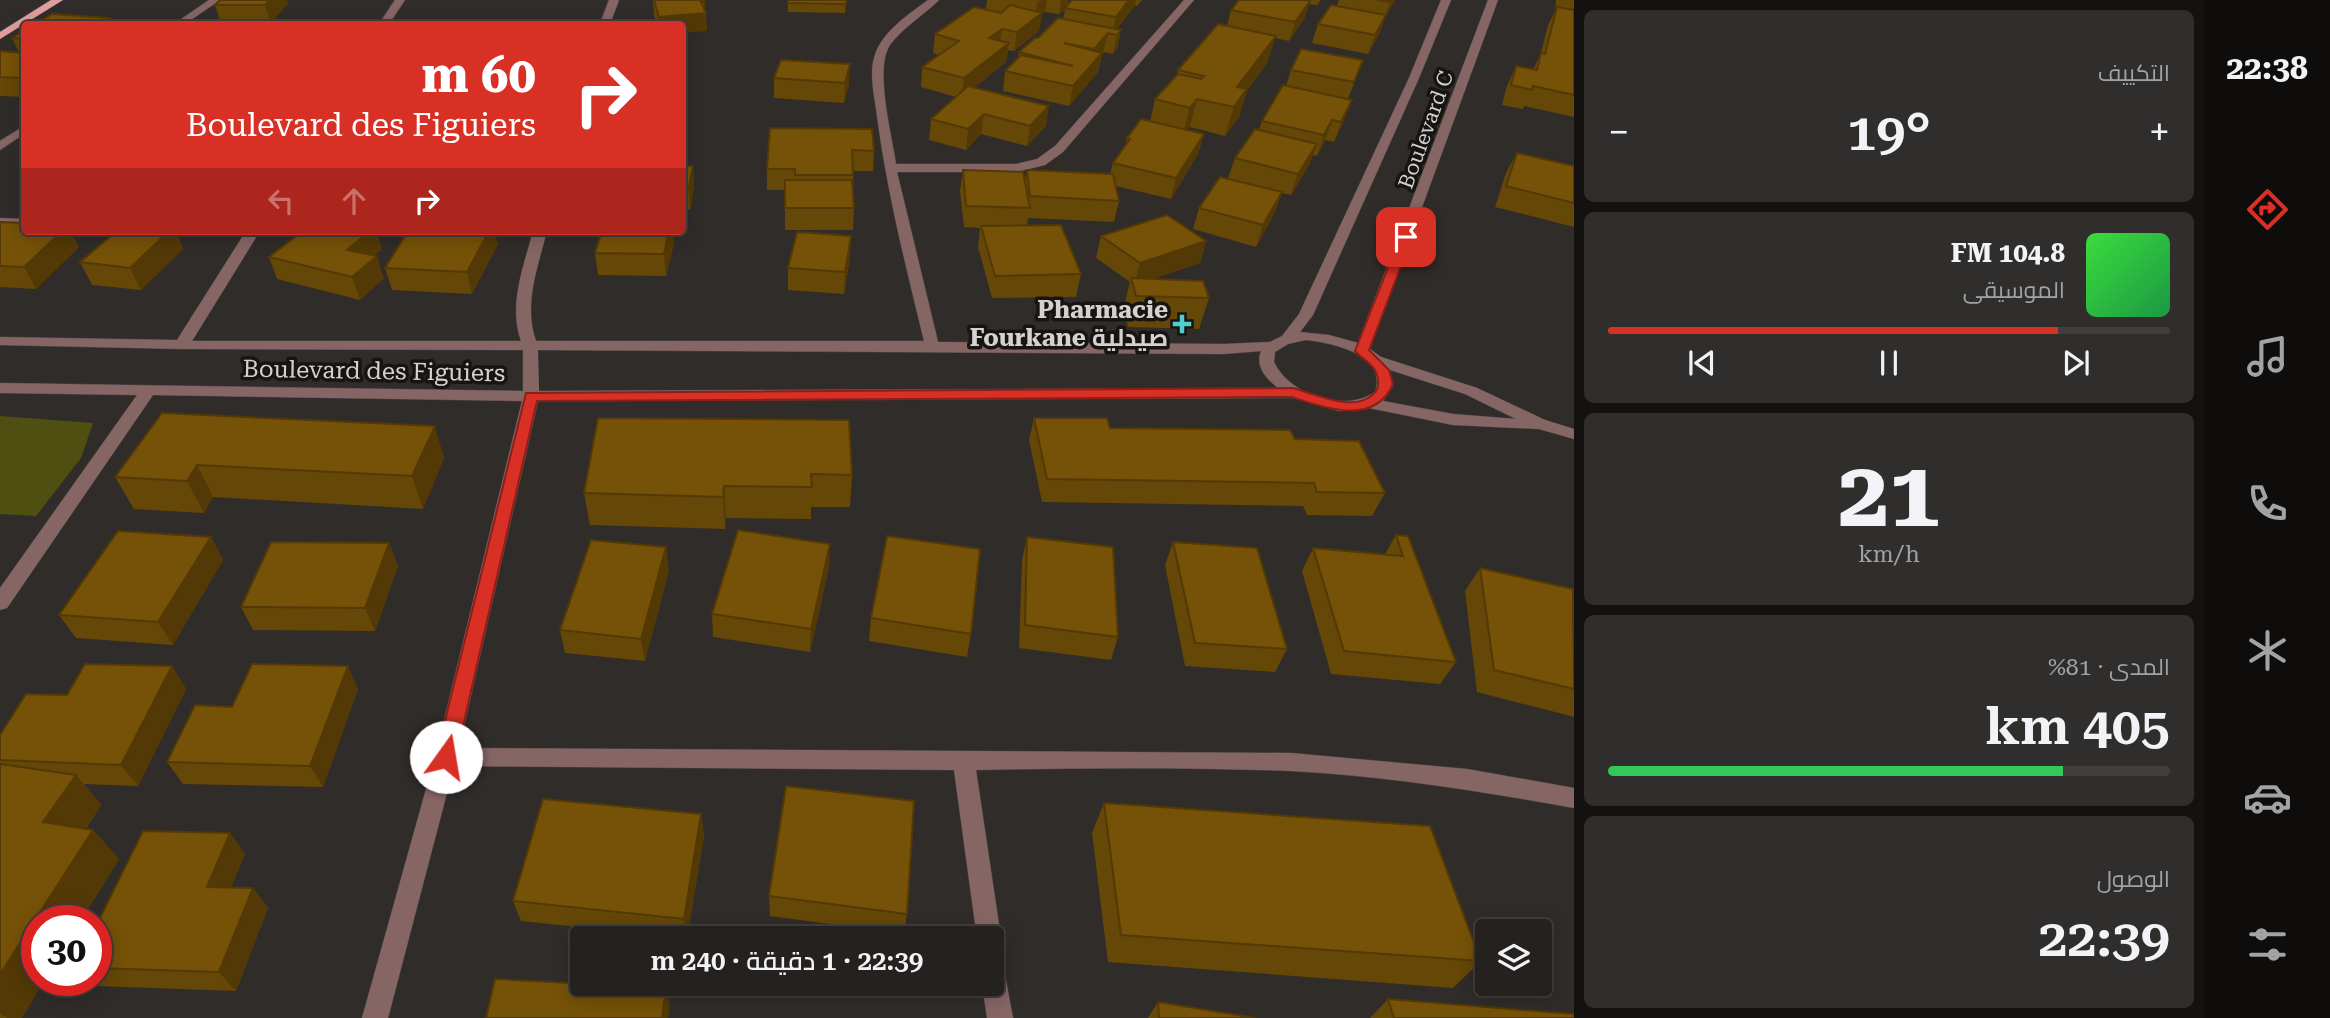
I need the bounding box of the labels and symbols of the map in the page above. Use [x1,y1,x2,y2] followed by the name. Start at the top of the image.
[1394,68,1458,192] street label: Boulevard C
[1376,207,1436,267] pin
[970,296,1168,352] place label: Pharmacie Fourkane صيدلية
[1174,316,1190,332] marker: Pharmacie Fourkane صيدلية
[243,355,505,387] street label: Boulevard des Figuiers
[409,720,483,794] position arrow
[21,905,112,996] speed limit sign: 30

